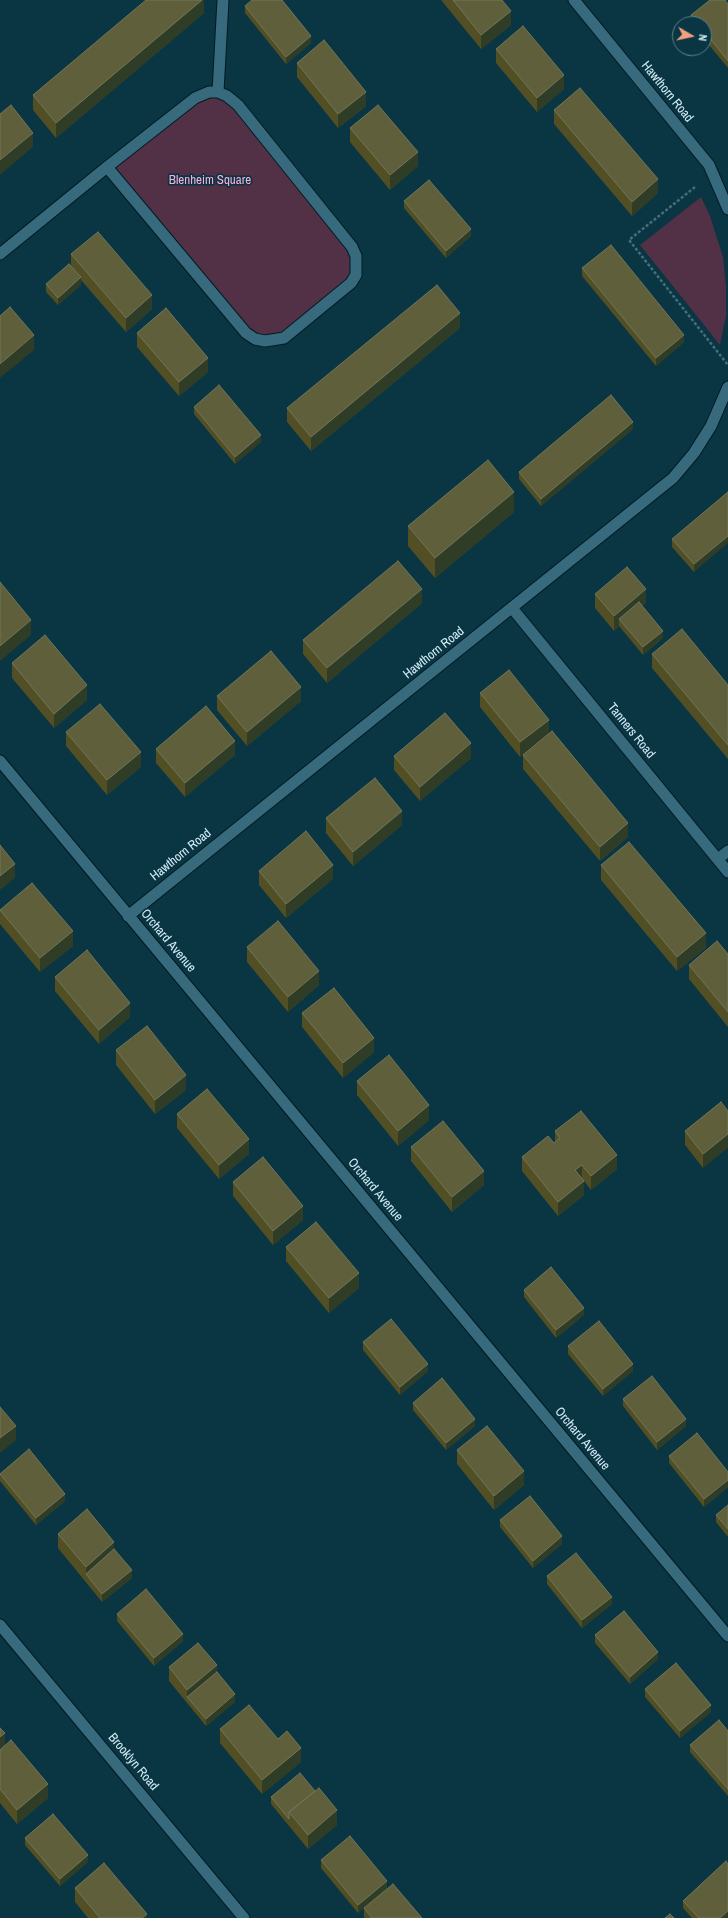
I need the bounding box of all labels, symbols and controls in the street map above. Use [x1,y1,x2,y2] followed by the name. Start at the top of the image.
[672,16,712,56] north arrow
[695,33,710,42] text: N
[638,58,696,126] street label: Hawthorn Road
[169,173,251,189] park label: Blenheim Square
[400,624,468,682] street label: Hawthorn Road
[604,700,658,762] street label: Tanners Road
[147,826,215,884] street label: Hawthorn Road
[137,906,199,976] street label: Orchard Avenue
[344,1155,406,1225] street label: Orchard Avenue
[551,1404,613,1474] street label: Orchard Avenue
[105,1730,161,1794] street label: Brooklyn Road

